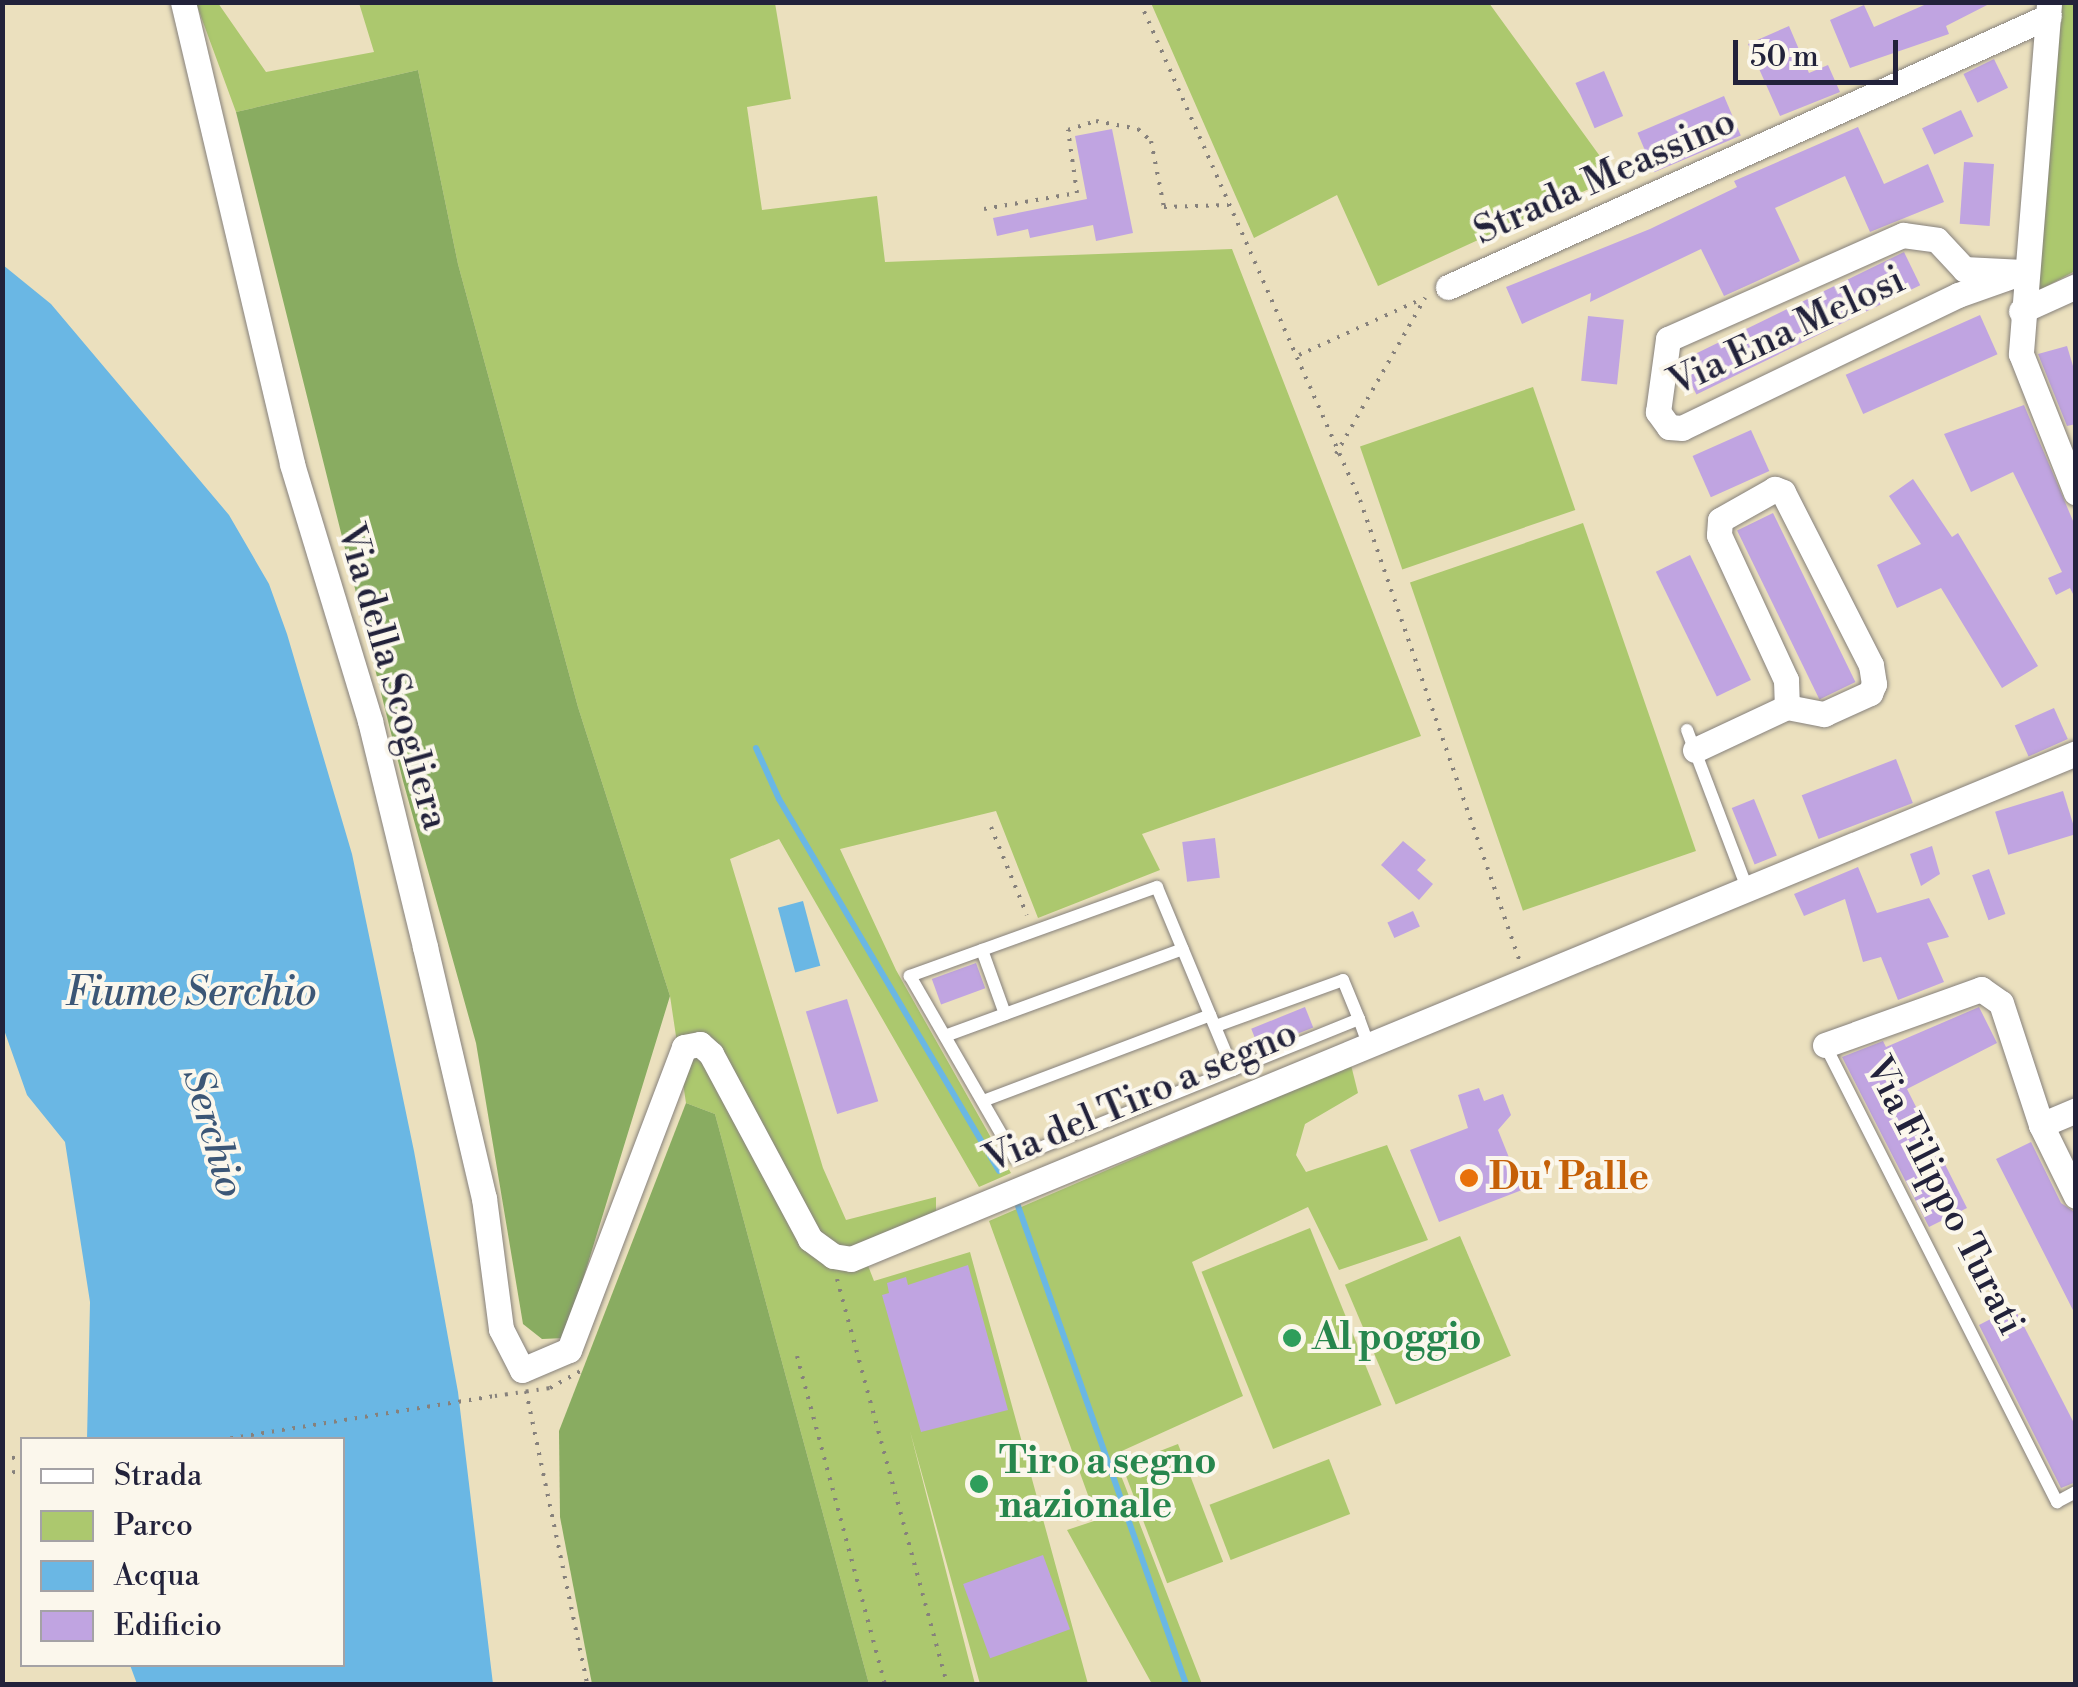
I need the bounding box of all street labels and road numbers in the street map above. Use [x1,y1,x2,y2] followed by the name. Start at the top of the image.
[1467,99,1743,255] street label: Strada Meassino
[1662,257,1912,407] street label: Via Ena Melosi
[327,519,457,835] street label: Via della Scogliera
[978,1011,1304,1183] street label: Via del Tiro a segno
[1854,1050,2034,1342] street label: Via Filippo Turati

